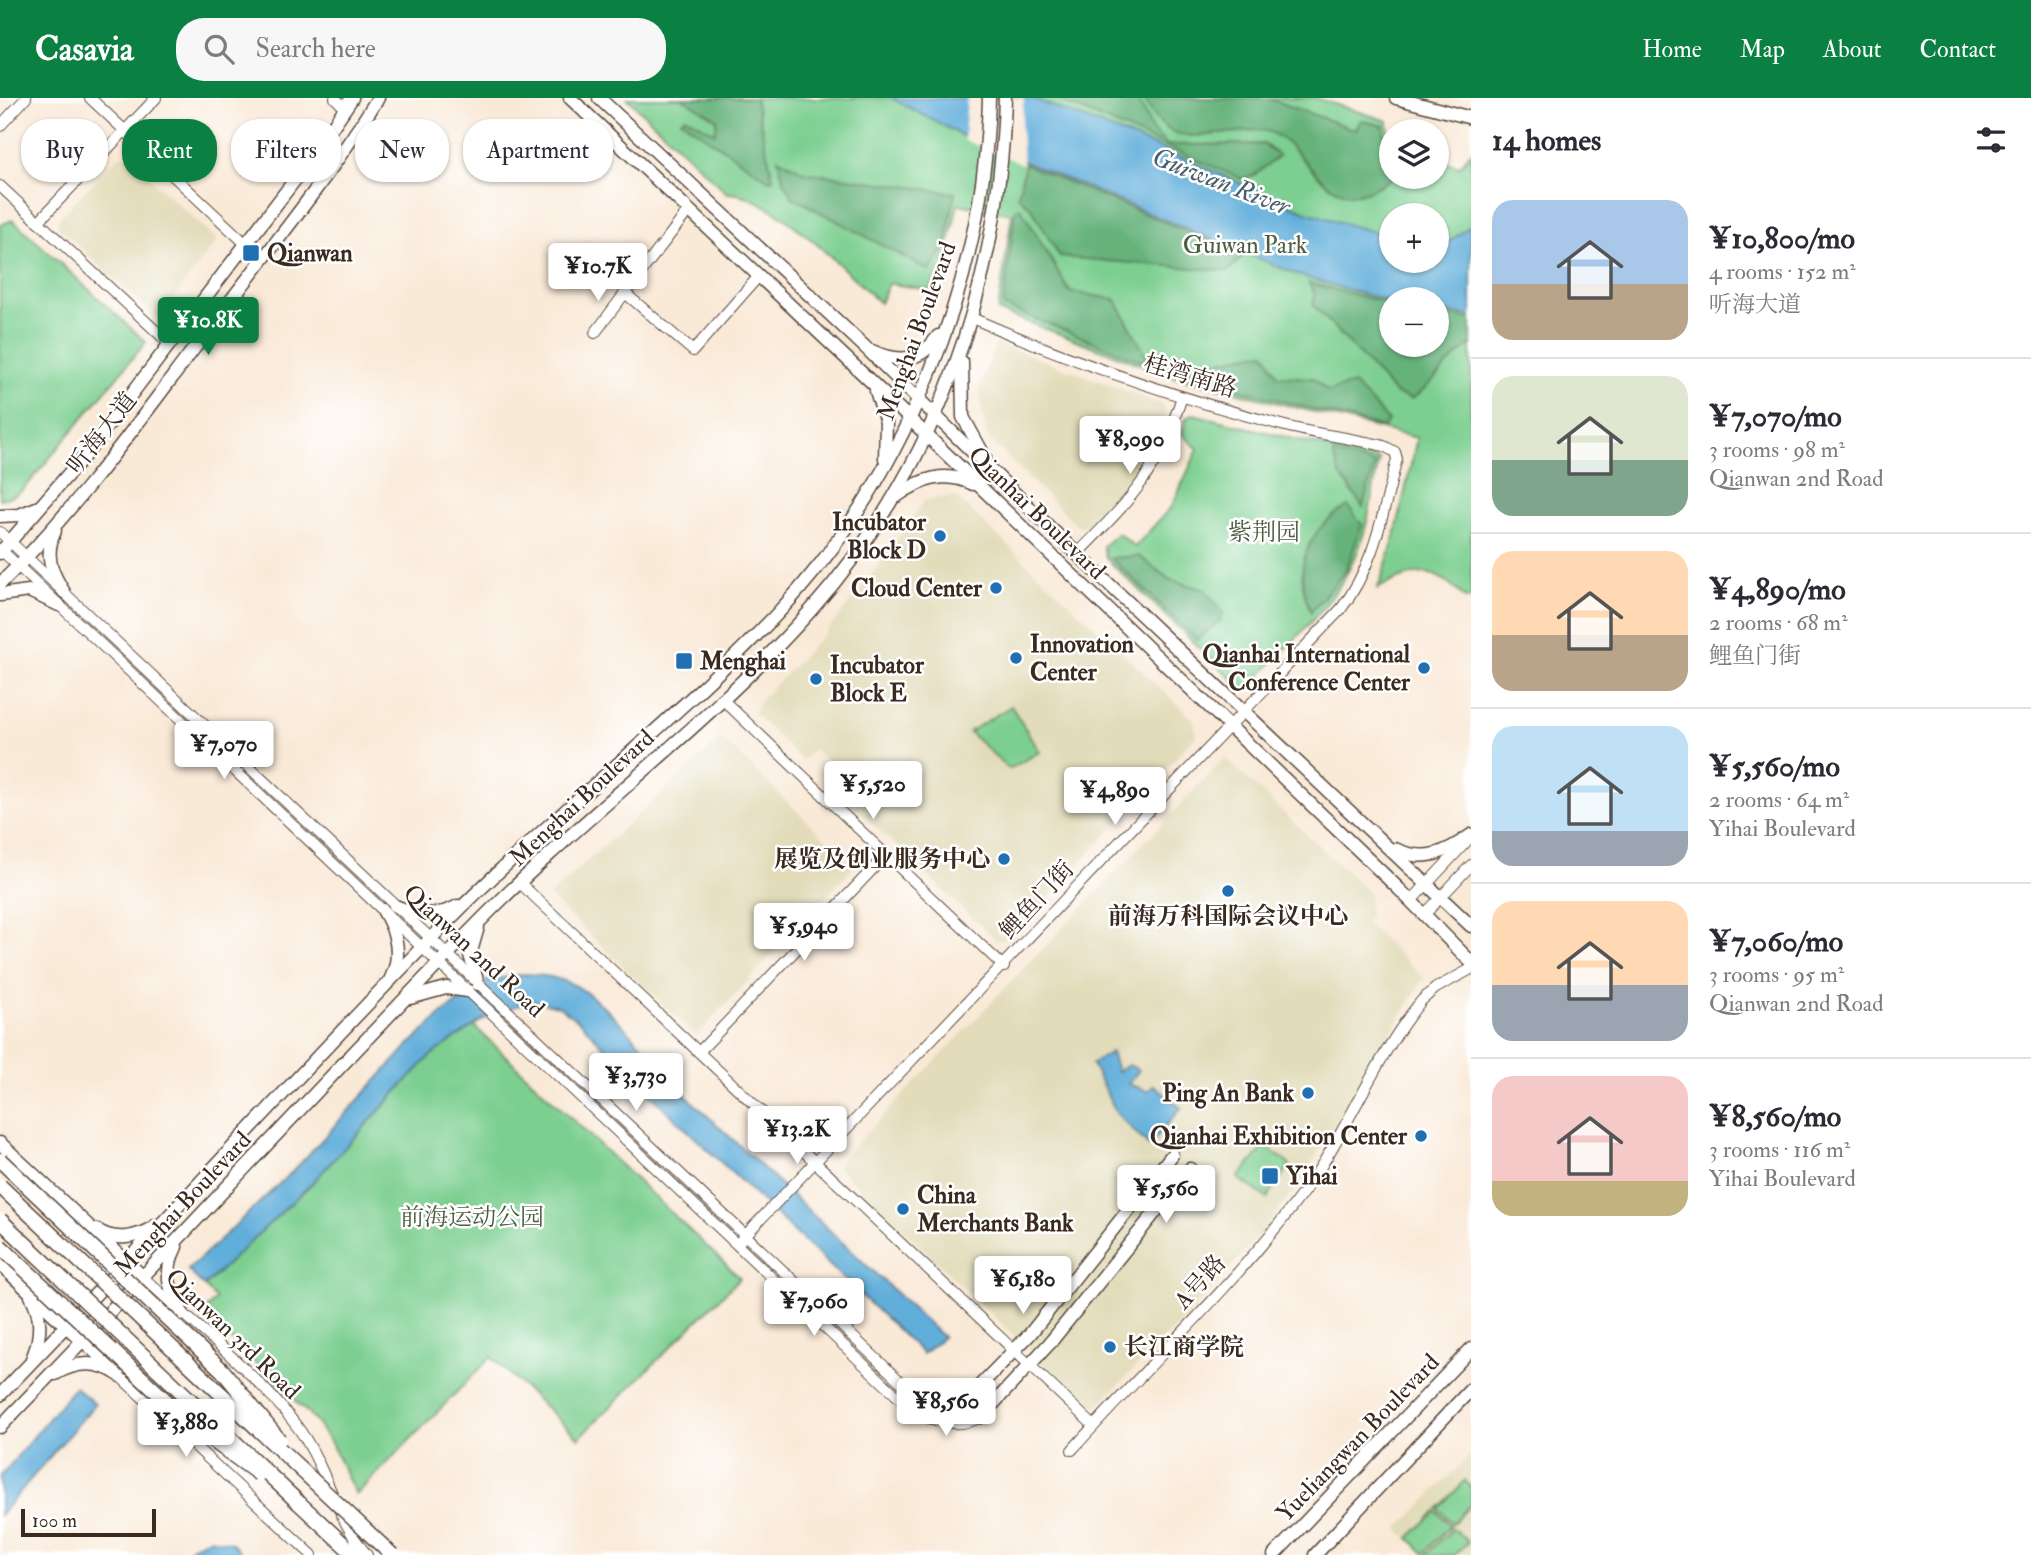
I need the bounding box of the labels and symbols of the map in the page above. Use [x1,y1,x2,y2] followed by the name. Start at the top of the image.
[1148,141,1296,223] water label: Guiwan River
[1183,230,1308,261] park label: Guiwan Park
[870,237,964,424] street label: Menghai Boulevard
[267,238,353,269] place label: Qianwan
[241,243,261,263] marker: Qianwan
[541,244,655,303] pin: ¥10.7K
[151,298,265,357] pin: ¥10.8K
[1140,347,1240,405] street label: 桂湾南路
[60,386,144,480] street label: 听海大道
[1073,416,1187,476] pin: ¥8,090
[962,440,1112,587] street label: Qianhai Boulevard
[832,507,927,566] place label: Incubator Block D
[1228,517,1300,548] park label: 紫荆园
[932,528,948,544] marker: Incubator Block D
[851,573,983,604] place label: Cloud Center
[988,580,1004,596] marker: Cloud Center
[1030,629,1134,688] place label: Innovation Center
[1202,639,1411,698] place label: Qianhai International Conference Center
[699,646,786,677] place label: Menghai
[830,650,925,709] place label: Incubator Block E
[1008,650,1024,666] marker: Innovation Center
[674,651,694,671] marker: Menghai
[1416,660,1432,676] marker: Qianhai International Conference Center
[808,671,824,687] marker: Incubator Block E
[167,722,281,781] pin: ¥7,070
[503,723,661,873] street label: Menghai Boulevard
[816,762,930,821] pin: ¥5,520
[1058,768,1172,827] pin: ¥4,890
[774,844,990,875] place label: 展览及创业服务中心
[996,851,1012,867] marker: 展览及创业服务中心
[993,854,1081,946] street label: 鲤鱼门街
[397,878,551,1025] street label: Qianwan 2nd Road
[1220,883,1236,899] marker: 前海万科国际会议中心
[1108,901,1348,932] place label: 前海万科国际会议中心
[747,904,861,963] pin: ¥5,940
[579,1054,693,1113] pin: ¥3,730
[1162,1078,1294,1109] place label: Ping An Bank
[1300,1085,1316,1101] marker: Ping An Bank
[740,1107,854,1166] pin: ¥13.2K
[1150,1121,1408,1152] place label: Qianhai Exhibition Center
[108,1125,258,1283] street label: Menghai Boulevard
[1413,1128,1429,1144] marker: Qianhai Exhibition Center
[1285,1161,1338,1192] place label: Yihai
[1109,1166,1223,1225] pin: ¥5,560
[1260,1166,1280,1186] marker: Yihai
[916,1180,1074,1239] place label: China Merchants Bank
[895,1201,911,1217] marker: China Merchants Bank
[400,1202,544,1233] park label: 前海运动公园
[1167,1248,1233,1317] street label: A号路
[966,1256,1080,1316] pin: ¥6,180
[159,1262,307,1406] street label: Qianwan 3rd Road
[757,1278,871,1338] pin: ¥7,060
[1124,1332,1244,1363] place label: 长江商学院
[1102,1339,1118,1355] marker: 长江商学院
[1270,1347,1446,1529] street label: Yueliangwan Boulevard
[889,1378,1003,1438] pin: ¥8,560
[129,1400,243,1459] pin: ¥3,880
[21,1506,156,1538] scale bar

